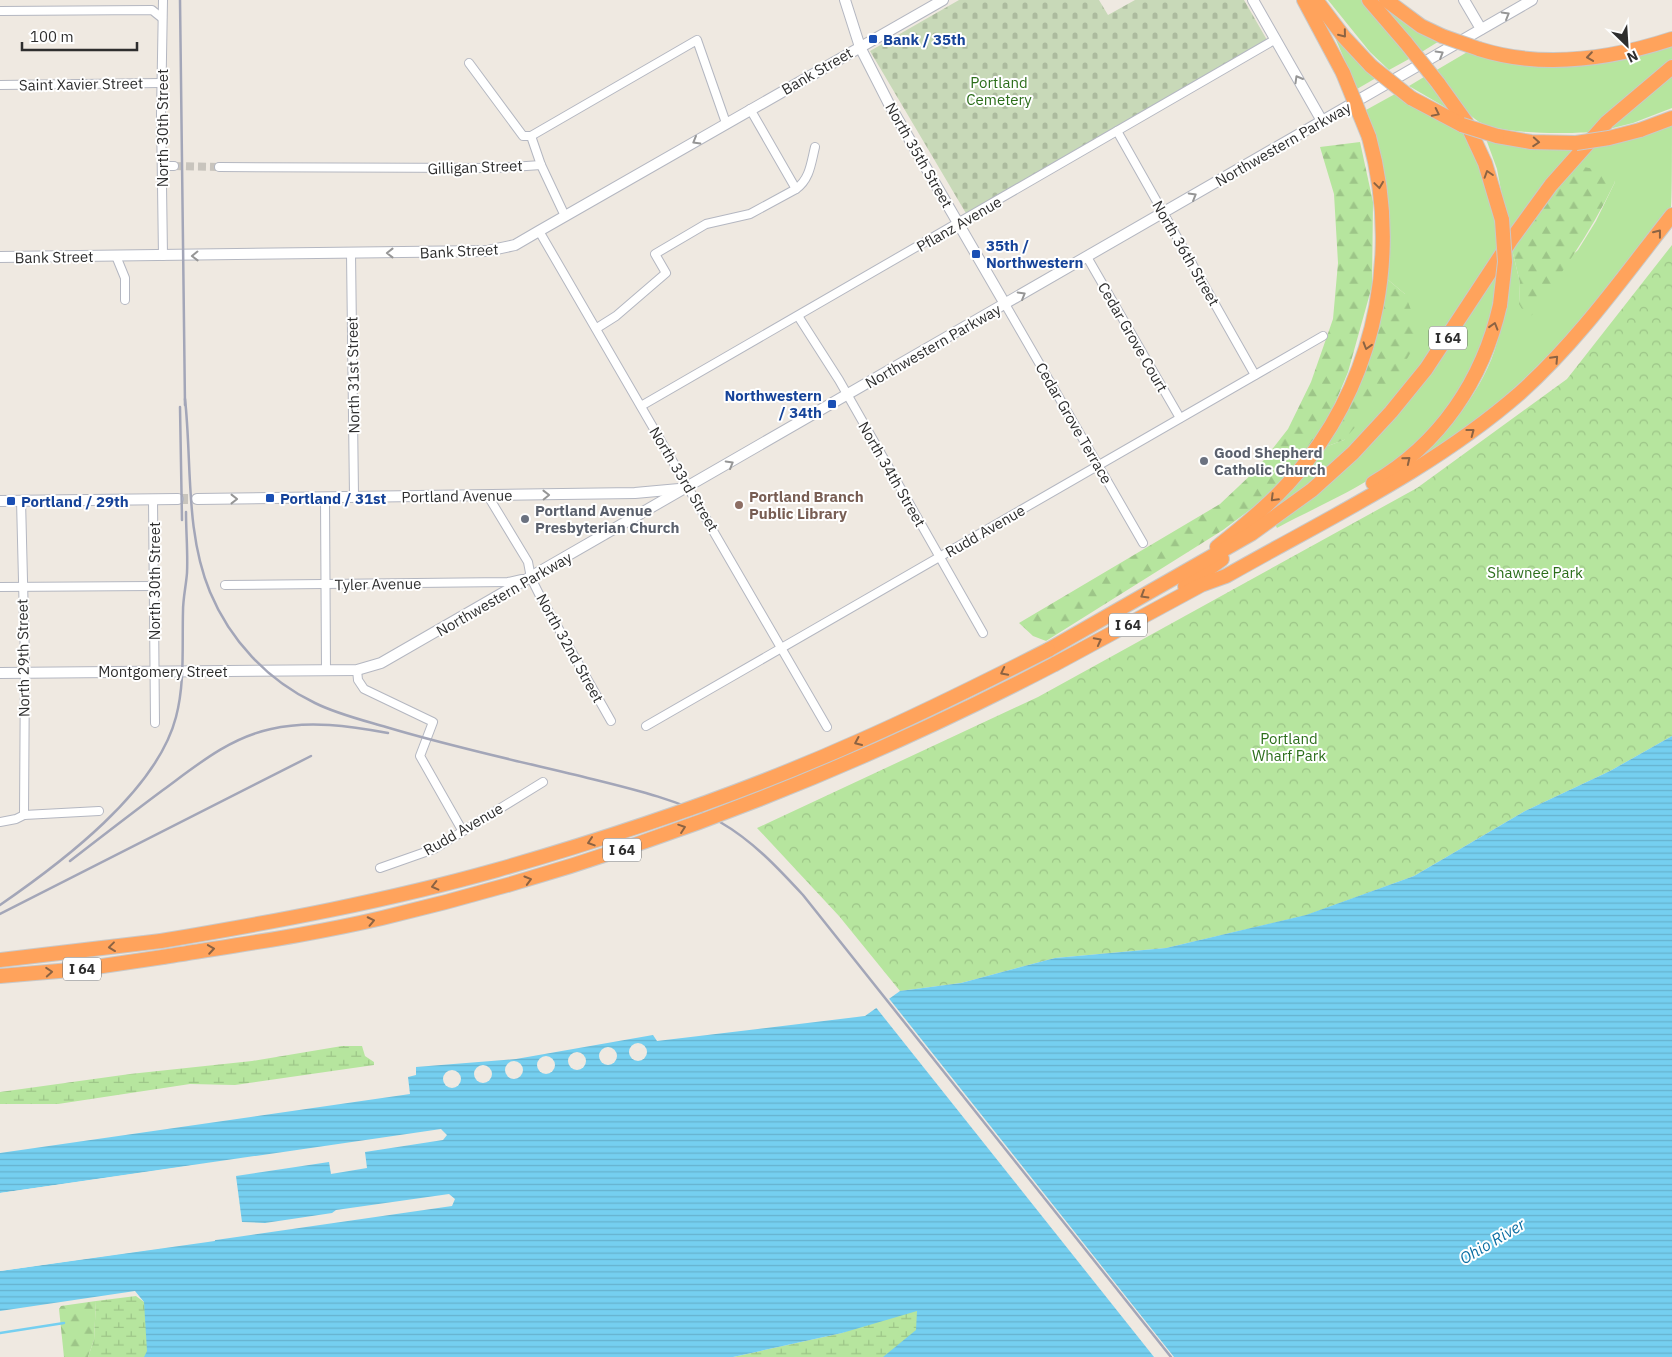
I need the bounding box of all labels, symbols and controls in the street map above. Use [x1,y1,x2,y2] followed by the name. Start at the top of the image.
[1501,11,1510,21] one-way arrow
[22,20,138,52] scale bar
[1602,20,1652,70] north arrow
[30,27,74,46] text: 100 m
[1337,28,1345,37] one-way arrow
[883,30,966,49] place label: Bank / 35th
[867,33,879,45] marker: Bank / 35th
[778,43,856,99] street label: Bank Street
[1624,46,1641,67] text: N
[1434,50,1443,60] one-way arrow
[1586,51,1594,62] one-way arrow
[153,69,172,187] street label: North 30th Street
[19,73,143,95] street label: Saint Xavier Street
[966,73,1032,109] park label: Portland Cemetery
[1294,75,1304,84] one-way arrow
[1212,97,1355,191] street label: Northwestern Parkway
[881,99,957,211] street label: North 35th Street
[1431,107,1440,117] one-way arrow
[692,134,701,144] one-way arrow
[1533,136,1541,147] one-way arrow
[427,156,523,178] street label: Gilligan Street
[1484,170,1494,178] one-way arrow
[1373,181,1384,189] one-way arrow
[913,192,1005,256] street label: Pflanz Avenue
[1187,192,1196,202] one-way arrow
[1148,197,1224,309] street label: North 36th Street
[1652,230,1660,239] one-way arrow
[986,236,1084,272] place label: 35th / Northwestern
[419,239,499,263] street label: Bank Street
[14,247,94,267] street label: Bank Street
[386,248,394,258] one-way arrow
[970,248,982,260] marker: 35th / Northwestern
[191,251,199,261] one-way arrow
[1094,279,1172,395] street label: Cedar Grove Court
[1016,291,1025,301] one-way arrow
[862,299,1005,393] street label: Northwestern Parkway
[342,316,364,434] street label: North 31st Street
[1489,323,1499,331] one-way arrow
[1429,326,1467,349] road number: I 64
[1362,341,1372,349] one-way arrow
[1549,355,1558,364] one-way arrow
[1032,359,1116,487] street label: Cedar Grove Terrace
[725,386,822,422] place label: Northwestern / 34th
[826,398,838,410] marker: Northwestern / 34th
[854,418,930,530] street label: North 34th Street
[645,423,723,535] street label: North 33rd Street
[1465,429,1475,438] one-way arrow
[1214,443,1326,479] place label: Good Shepherd Catholic Church
[1198,455,1210,467] marker: Good Shepherd Catholic Church
[1401,457,1410,466] one-way arrow
[724,460,733,470] one-way arrow
[401,486,513,506] street label: Portland Avenue
[749,487,864,523] place label: Portland Branch Public Library
[280,489,386,508] place label: Portland / 31st
[543,489,551,500] one-way arrow
[21,492,129,511] place label: Portland / 29th
[264,492,276,504] marker: Portland / 31st
[1271,492,1280,501] one-way arrow
[230,494,238,504] one-way arrow
[5,495,17,507] marker: Portland / 29th
[733,499,745,511] marker: Portland Branch Public Library
[942,500,1028,562] street label: Rudd Avenue
[535,501,679,537] place label: Portland Avenue Presbyterian Church
[519,513,531,525] marker: Portland Avenue Presbyterian Church
[145,522,164,640] street label: North 30th Street
[433,547,576,641] street label: Northwestern Parkway
[1487,563,1583,582] park label: Shawnee Park
[334,574,422,594] street label: Tyler Avenue
[1141,589,1150,599] one-way arrow
[532,590,608,706] street label: North 32nd Street
[12,599,34,717] street label: North 29th Street
[1109,614,1147,636] road number: I 64
[1093,637,1102,647] one-way arrow
[98,662,228,681] street label: Montgomery Street
[1001,666,1010,676] one-way arrow
[1252,729,1326,765] park label: Portland Wharf Park
[854,735,863,746] one-way arrow
[420,798,506,860] street label: Rudd Avenue
[677,824,686,834] one-way arrow
[587,836,596,846] one-way arrow
[603,838,641,862] road number: I 64
[523,875,532,885] one-way arrow
[430,880,439,891] one-way arrow
[366,916,375,926] one-way arrow
[108,941,116,952] one-way arrow
[207,945,215,955] one-way arrow
[63,958,101,981] road number: I 64
[45,967,53,978] one-way arrow
[1456,1213,1529,1268] water label: Ohio River

